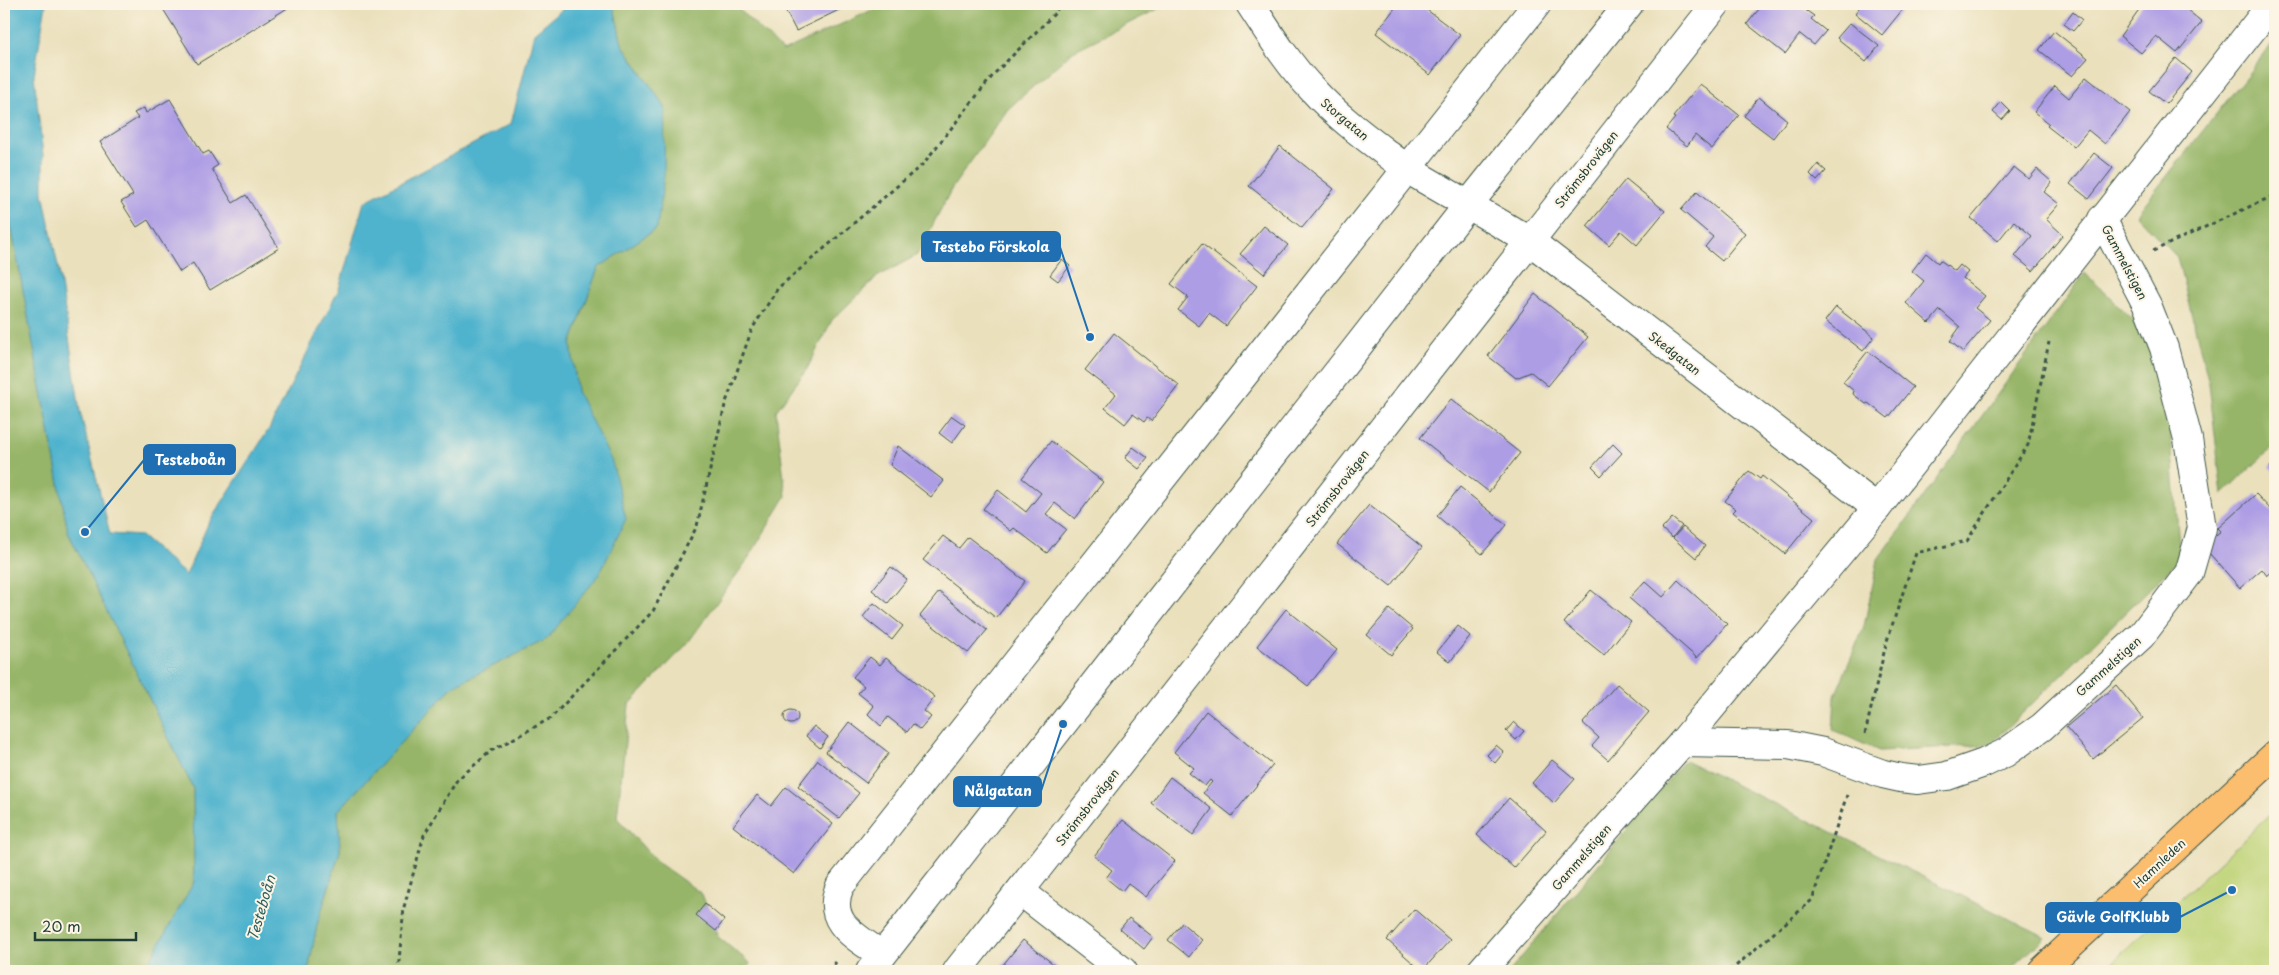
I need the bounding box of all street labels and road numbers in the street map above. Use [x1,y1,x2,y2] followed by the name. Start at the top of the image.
[1317,94,1373,144] street label: Storgatan
[1550,127,1622,211] street label: Strömsbrovägen
[2098,221,2152,303] street label: Gammelstigen
[1645,327,1705,379] street label: Skedgatan
[1301,446,1373,530] street label: Strömsbrovägen
[2071,632,2145,700] street label: Gammelstigen
[1051,765,1123,849] street label: Strömsbrovägen
[1547,820,1615,894] street label: Gammelstigen
[2129,834,2189,892] street label: Hamnleden

